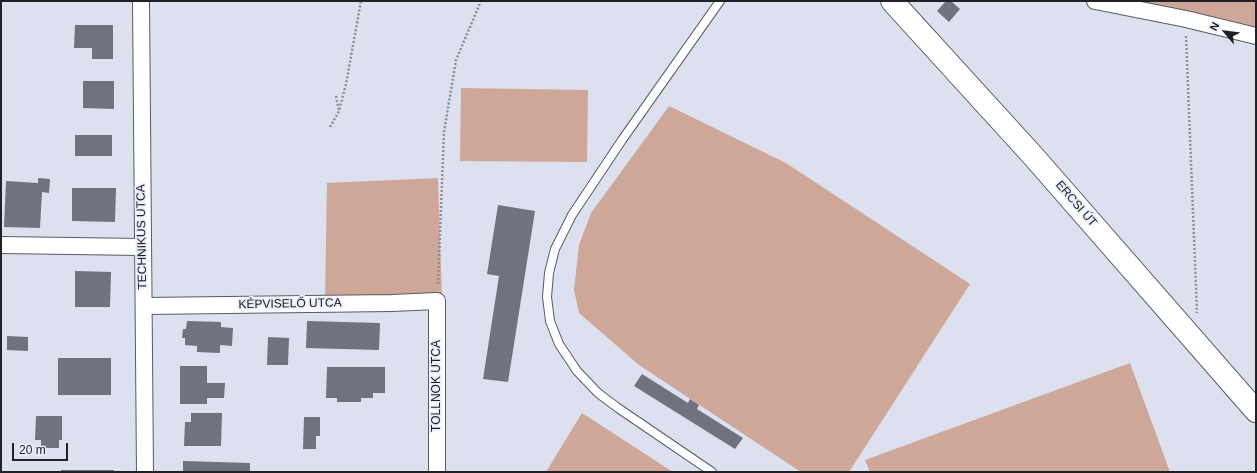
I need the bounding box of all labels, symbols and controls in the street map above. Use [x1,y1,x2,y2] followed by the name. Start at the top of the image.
[1205,12,1245,52] north arrow
[1207,20,1222,33] text: N
[1052,178,1100,230] street label: ERCSI ÚT
[134,184,150,290] street label: TECHNIKUS UTCA
[238,296,342,312] street label: KÉPVISELŐ UTCA
[430,340,444,432] street label: TOLLNOK UTCA
[14,435,70,461] scale bar
[19,443,46,457] text: 20 m

